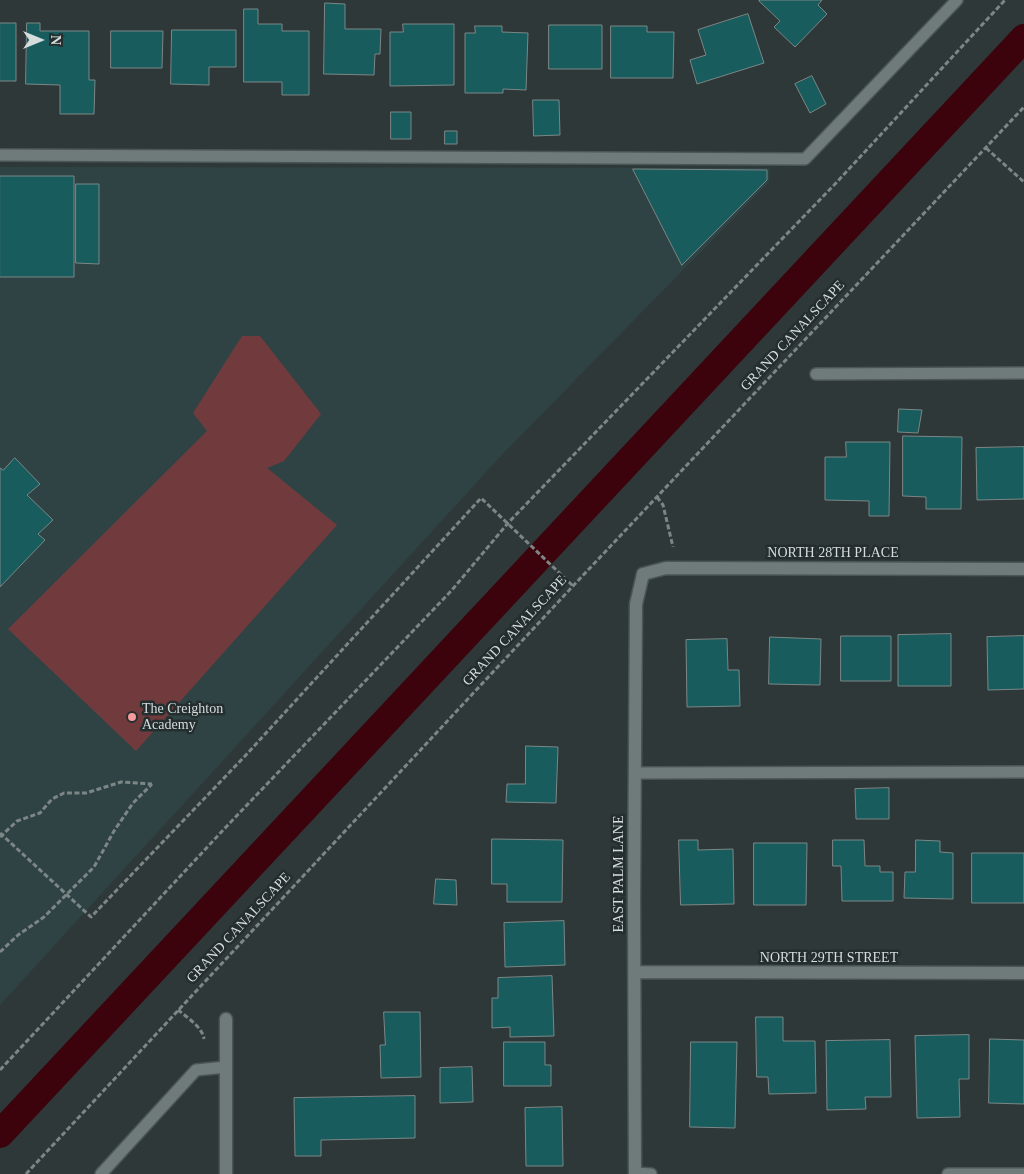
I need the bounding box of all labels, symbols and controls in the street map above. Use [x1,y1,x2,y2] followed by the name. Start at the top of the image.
[15,15,65,65] north arrow
[48,35,63,45] text: N
[737,277,849,395] street label: GRAND CANALSCAPE
[767,545,899,561] street label: NORTH 28TH PLACE
[459,572,571,690] street label: GRAND CANALSCAPE
[142,701,223,734] place label: The Creighton Academy
[126,711,138,723] marker: The Creighton Academy
[611,816,627,932] street label: EAST PALM LANE
[183,869,295,987] street label: GRAND CANALSCAPE
[760,950,898,966] street label: NORTH 29TH STREET

